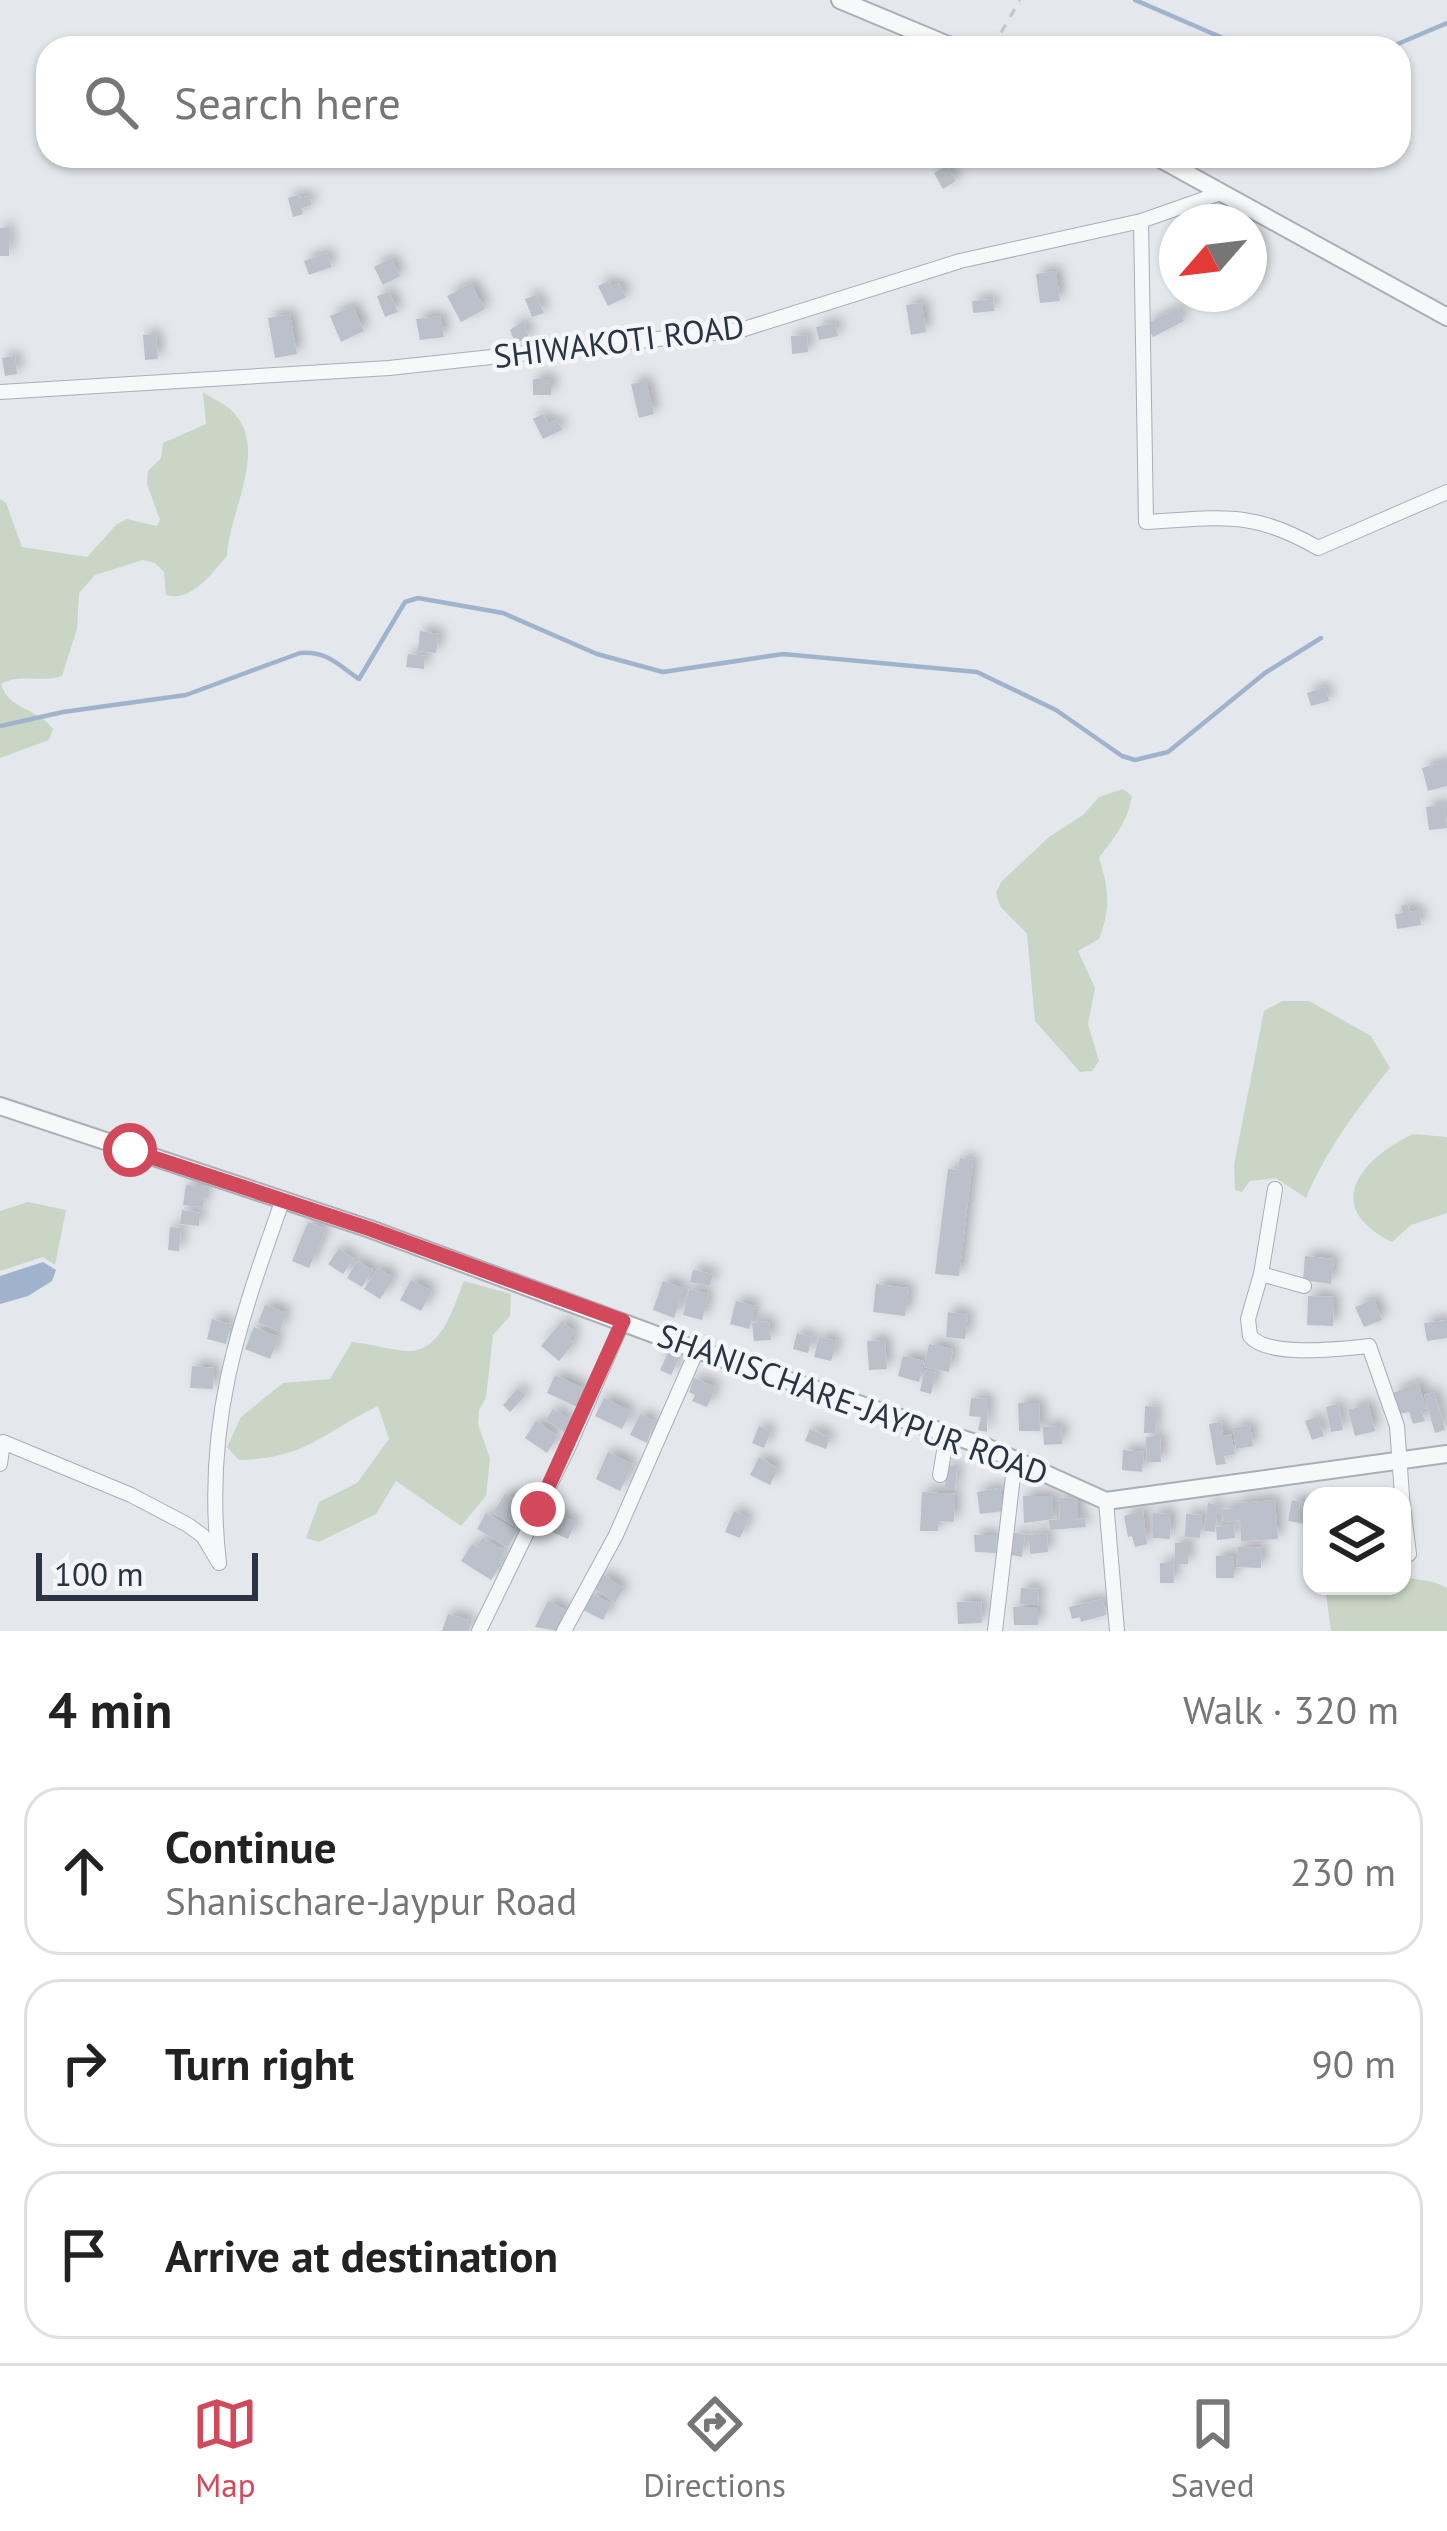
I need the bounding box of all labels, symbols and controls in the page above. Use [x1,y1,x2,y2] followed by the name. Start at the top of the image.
[36,36,1411,168] search box
[78,69,144,135] icon: search
[174,73,401,131] text: Search here
[1159,204,1267,312] north arrow
[491,304,747,377] street label: SHIWAKOTI ROAD
[103,1123,157,1177] route start
[652,1313,1054,1494] street label: SHANISCHARE-JAYPUR ROAD
[511,1482,565,1536] route end
[1303,1487,1411,1595] map controls
[1303,1487,1411,1595] button: layers
[36,1547,258,1600] scale bar
[54,1552,144,1595] text: 100 m
[48,1676,172,1742] text: 4 min
[1183,1684,1399,1735] text: Walk · 320 m
[165,1817,337,1875] text: Continue
[51,1838,117,1904] icon: ahead
[1290,1846,1396,1897] text: 230 m
[165,1875,577,1926] text: Shanischare-Jaypur Road
[51,2030,117,2096] icon: right
[165,2034,354,2092] text: Turn right
[1311,2038,1396,2089] text: 90 m
[51,2222,117,2288] icon: arrive
[165,2226,558,2284] text: Arrive at destination
[192,2391,258,2506] tab: Map
[643,2391,786,2506] tab: Directions
[1171,2391,1255,2506] tab: Saved

